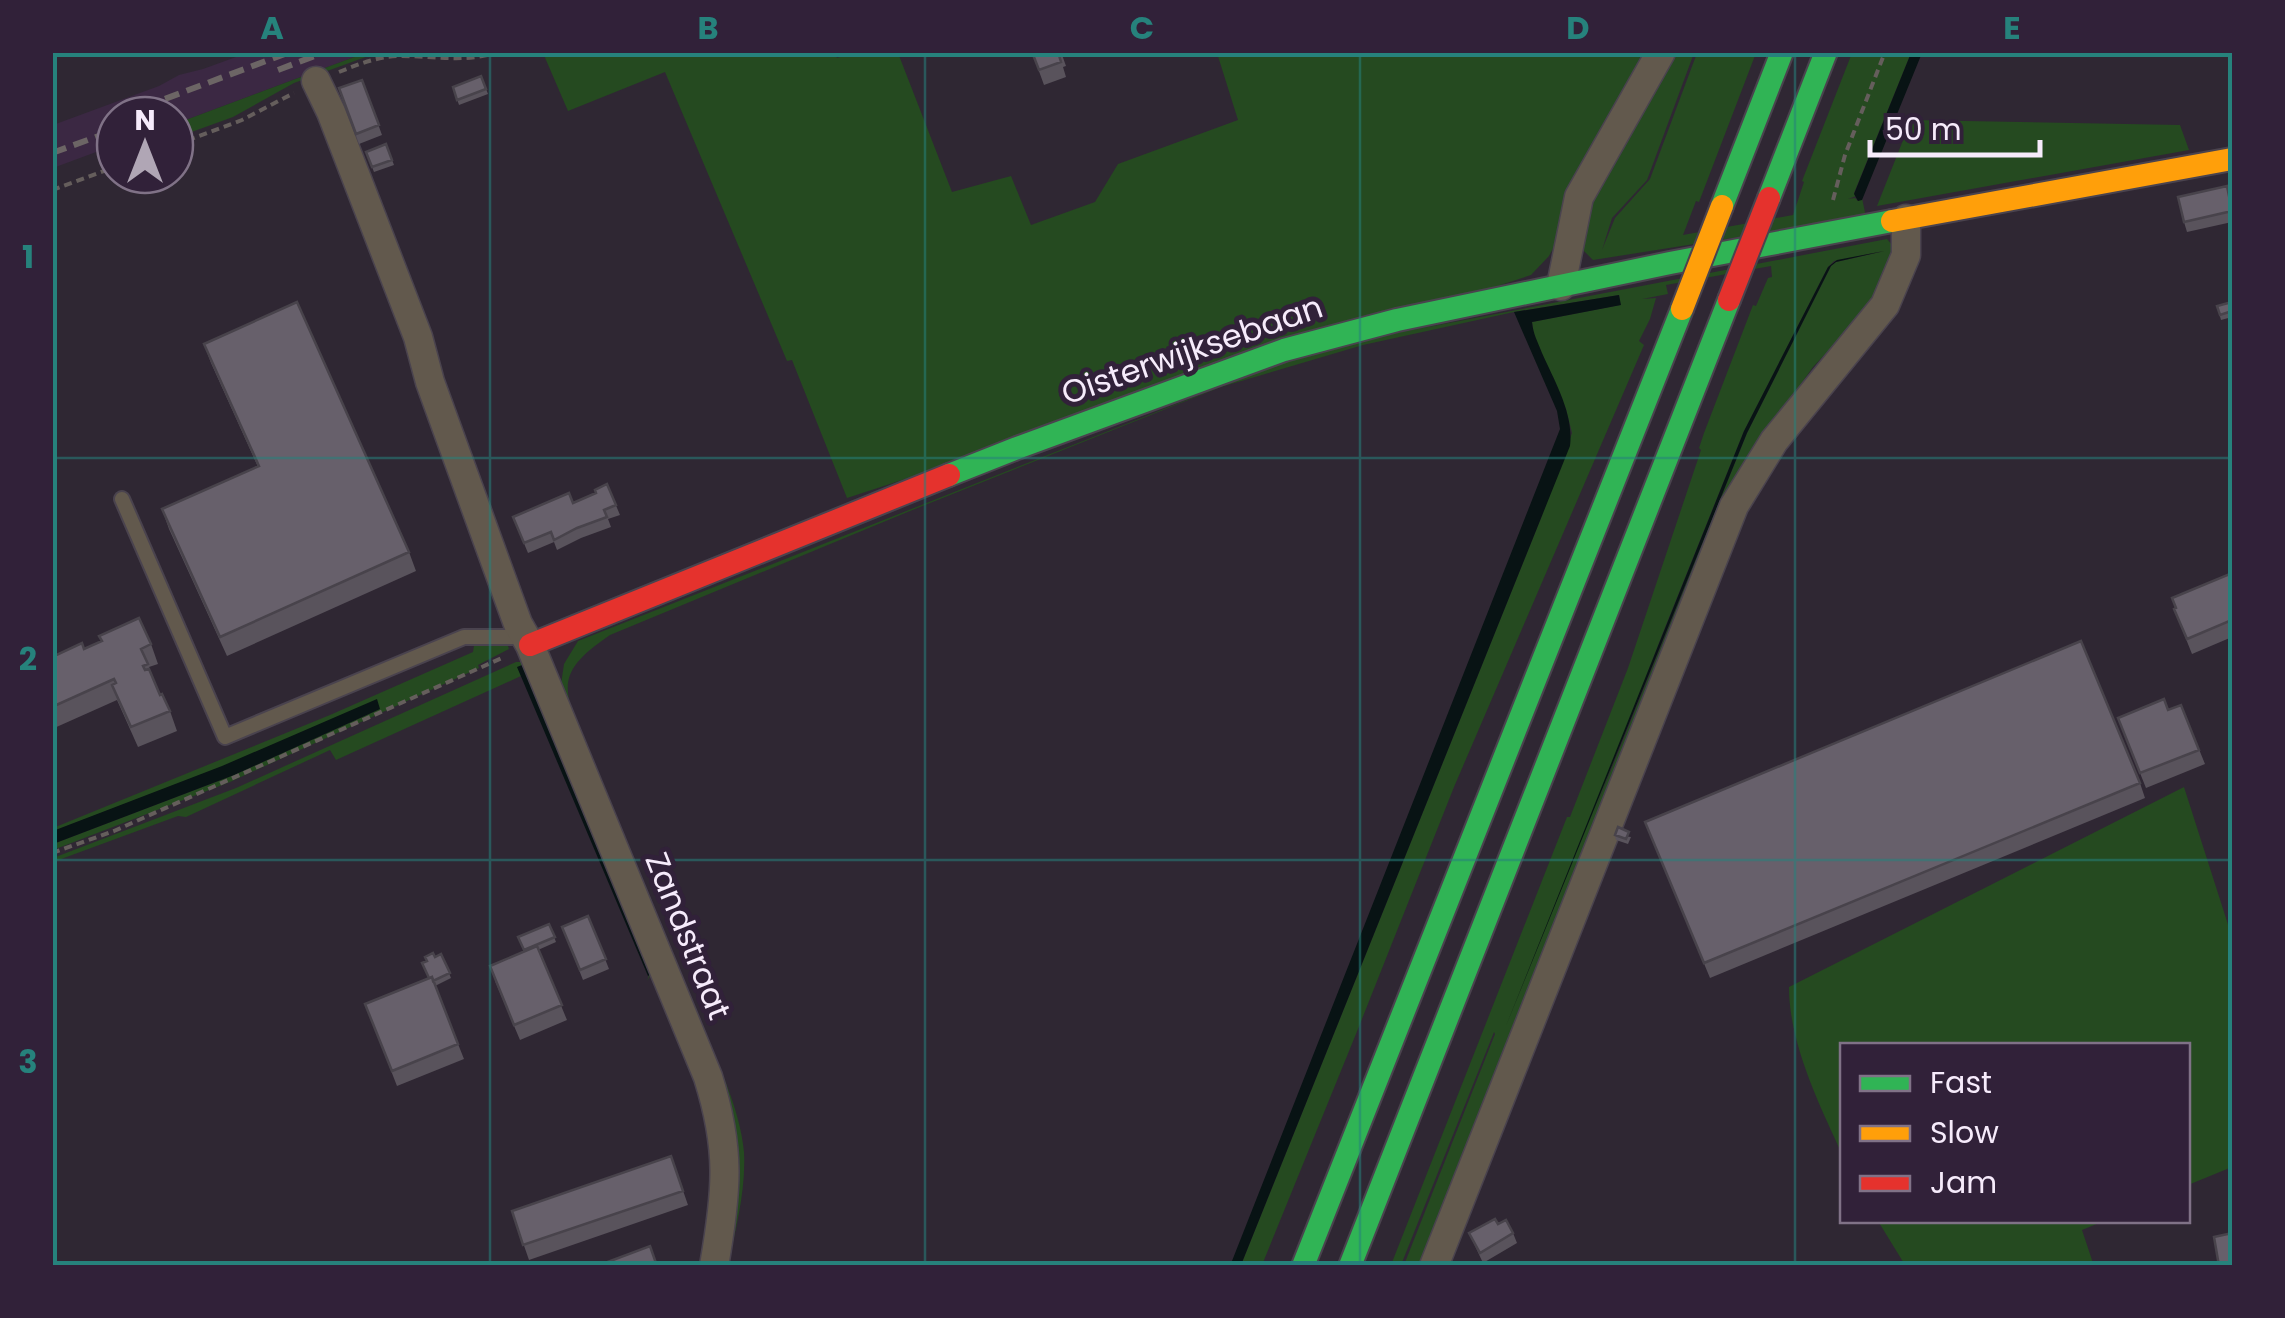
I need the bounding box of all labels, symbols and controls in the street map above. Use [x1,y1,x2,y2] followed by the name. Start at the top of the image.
[260,5,284,50] text: A
[697,5,719,50] text: B
[1130,5,1154,50] text: C
[1566,5,1590,50] text: D
[2003,5,2021,50] text: E
[95,95,195,195] north arrow
[1870,95,2040,157] scale bar
[134,101,156,140] text: N
[1885,108,1962,151] text: 50 m
[22,234,34,279] text: 1
[1055,284,1329,415] street label: Oisterwijksebaan
[19,636,37,681] text: 2
[635,846,742,1026] street label: Zandstraat
[18,1039,38,1084] text: 3
[1840,1043,2190,1223] legend
[1930,1061,1992,1104] text: Fast
[1930,1111,1999,1154] text: Slow
[1930,1161,1997,1204] text: Jam

